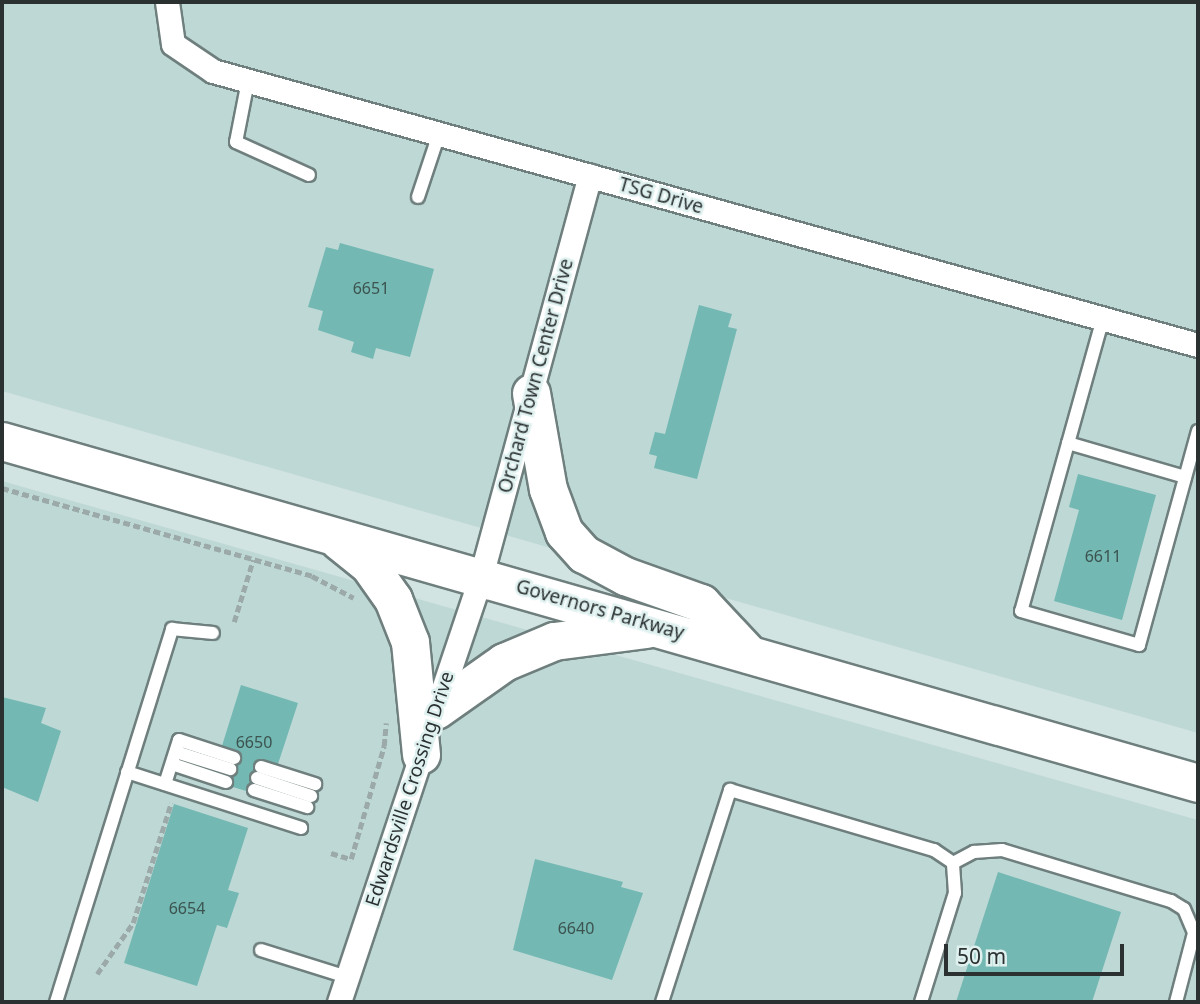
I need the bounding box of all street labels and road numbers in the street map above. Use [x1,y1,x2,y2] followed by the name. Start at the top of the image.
[616,173,706,219] street label: TSG Drive
[494,256,578,496] street label: Orchard Town Center Drive
[513,575,687,645] street label: Governors Parkway
[361,669,459,909] street label: Edwardsville Crossing Drive

